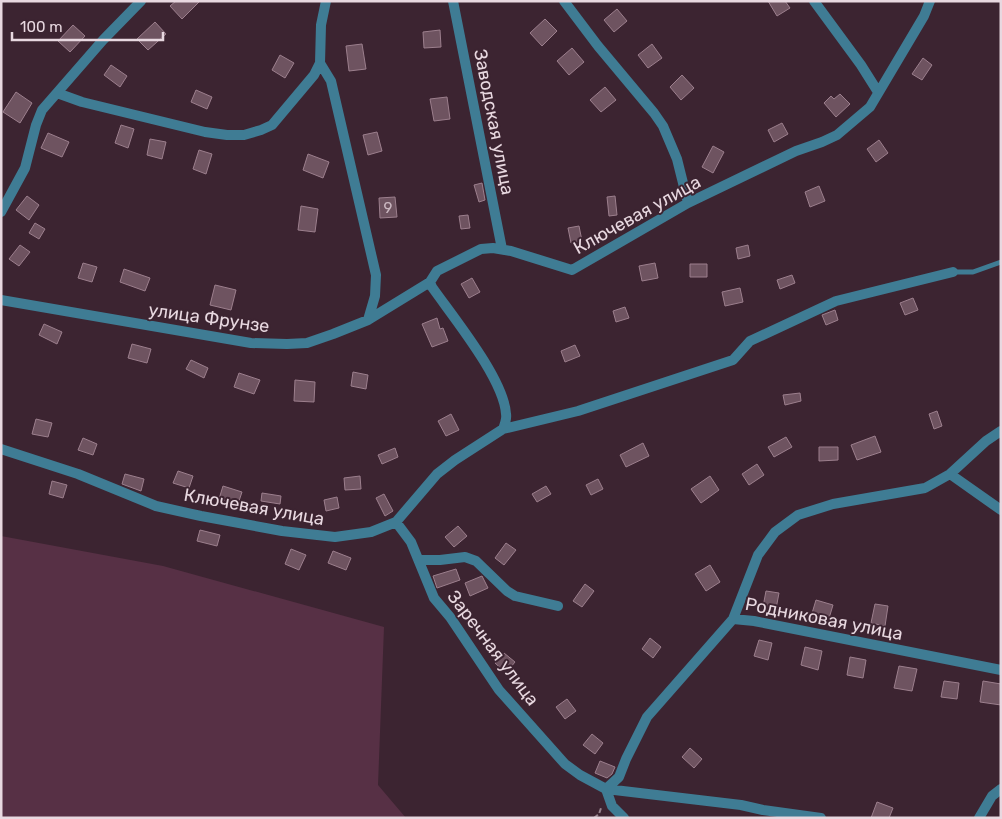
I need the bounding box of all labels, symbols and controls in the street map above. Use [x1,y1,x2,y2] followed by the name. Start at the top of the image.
[12,10,164,42] scale bar
[20,18,62,36] text: 100 m
[469,47,519,197] street label: Заводская улица
[569,171,705,259] street label: Ключевая улица
[384,199,393,217] house number: 9
[147,299,271,337] street label: улица Фрунзе
[182,484,326,530] street label: Ключевая улица
[442,586,544,710] street label: Заречная улица
[743,593,905,645] street label: Родниковая улица

